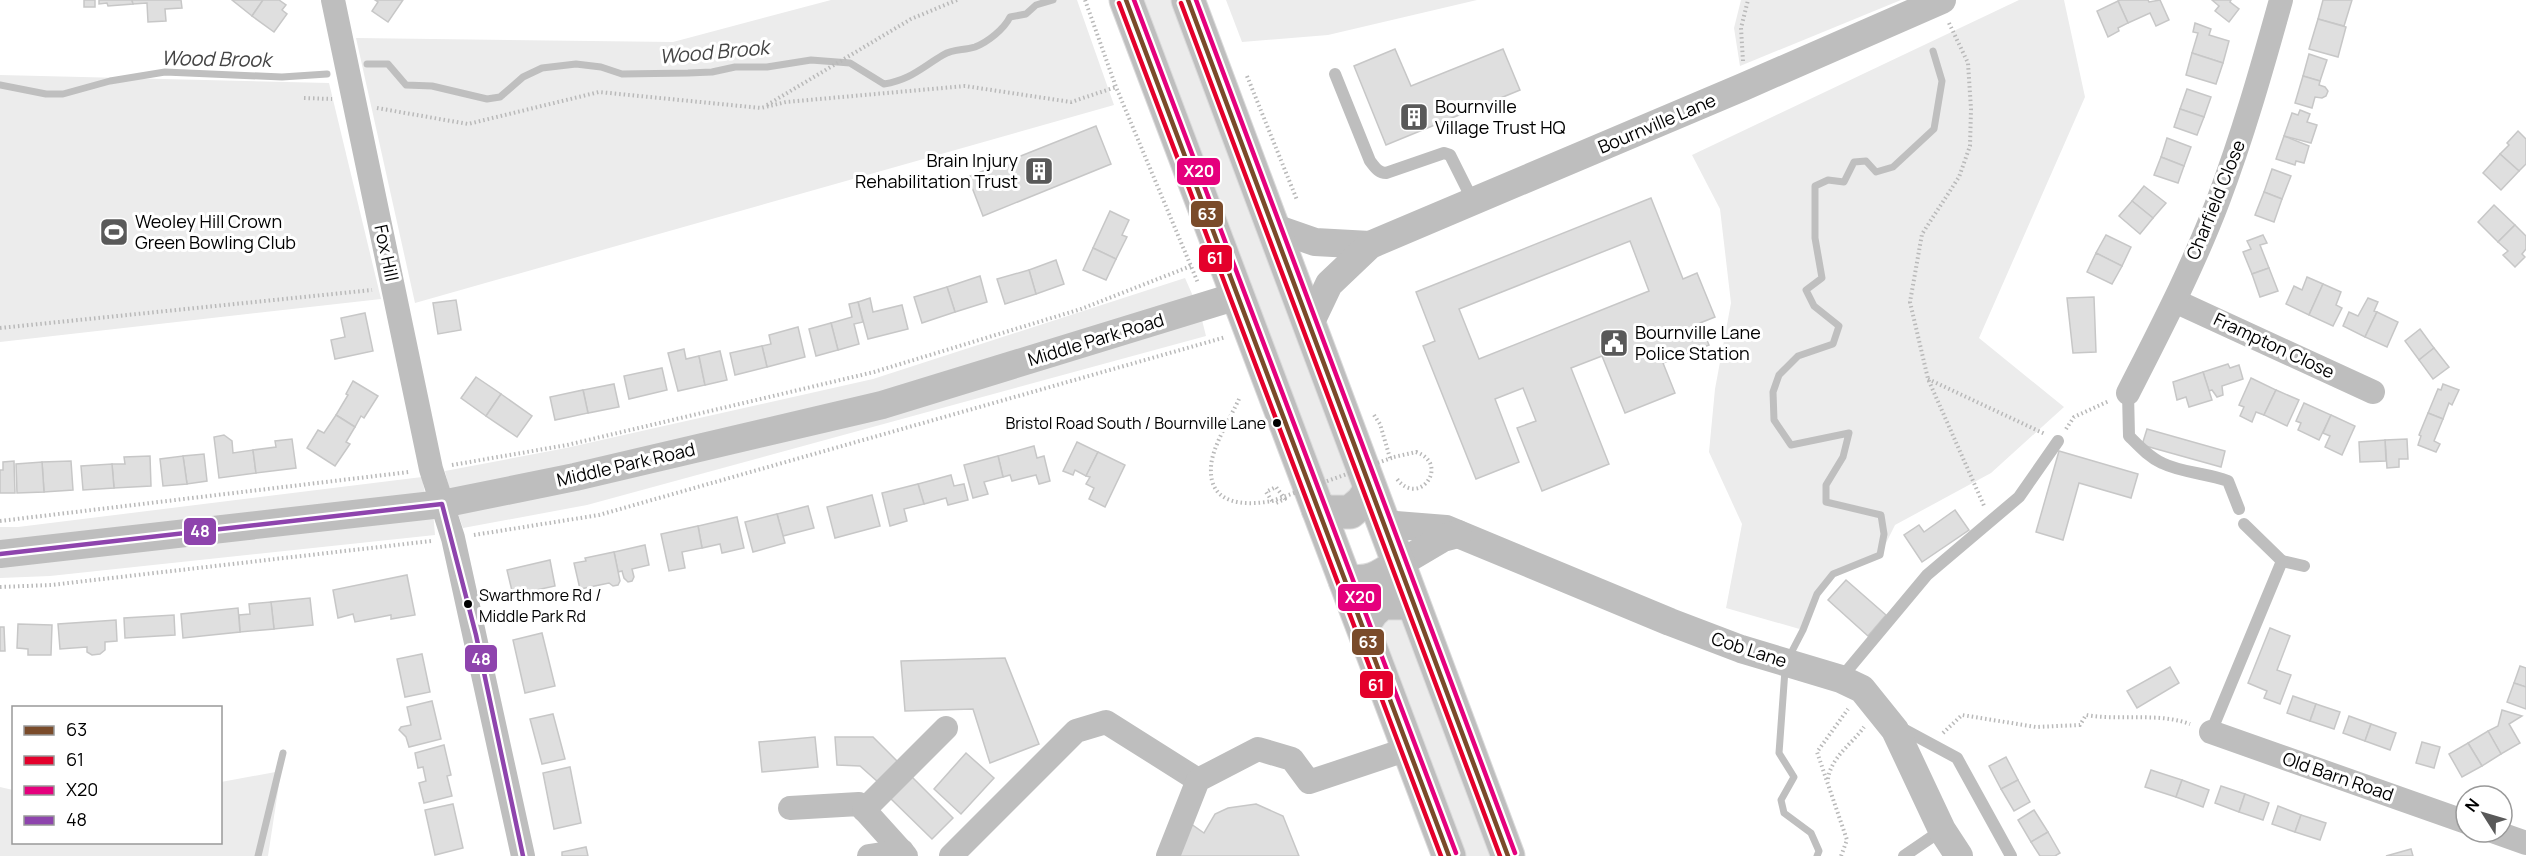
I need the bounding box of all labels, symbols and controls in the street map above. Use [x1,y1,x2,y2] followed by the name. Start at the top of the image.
[658,33,773,70] water label: Wood Brook
[161,44,274,73] water label: Wood Brook
[1594,87,1719,159] street label: Bournville Lane
[1435,94,1566,139] place label: Bournville Village Trust HQ
[1398,101,1430,133] building icon: Bournville Village Trust HQ
[2180,136,2250,263] street label: Charfield Close
[855,148,1018,193] place label: Brain Injury Rehabilitation Trust
[1023,155,1055,187] building icon: Brain Injury Rehabilitation Trust
[1176,157,1221,186] line badge: X20
[1184,160,1214,182] text: X20
[1190,200,1224,228] line badge: 63
[1197,203,1217,225] text: 63
[135,209,296,254] place label: Weoley Hill Crown Green Bowling Club
[98,216,130,248] sports icon: Weoley Hill Crown Green Bowling Club
[369,222,405,283] street label: Fox Hill
[1198,244,1233,273] line badge: 61
[1207,247,1223,269] text: 61
[1025,307,1167,371] street label: Middle Park Road
[2210,307,2339,384] street label: Frampton Close
[1635,320,1761,365] place label: Bournville Lane Police Station
[1598,327,1630,359] public building icon: Bournville Lane Police Station
[1006,412,1266,434] place label: Bristol Road South / Bournville Lane
[1271,417,1283,429] marker: Bristol Road South / Bournville Lane
[554,436,697,492] street label: Middle Park Road
[183,517,217,546] line badge: 48
[190,520,210,542] text: 48
[1337,583,1382,612] line badge: X20
[479,584,601,627] place label: Swarthmore Rd / Middle Park Rd
[1345,586,1375,608] text: X20
[462,598,474,610] marker: Swarthmore Rd / Middle Park Rd
[1708,626,1790,673] street label: Cob Lane
[1351,628,1385,656] line badge: 63
[1358,631,1378,653] text: 63
[464,644,498,673] line badge: 48
[471,648,491,670] text: 48
[1359,670,1394,699] line badge: 61
[1368,674,1384,696] text: 61
[12,706,222,844] legend
[66,717,87,741] text: 63
[2280,746,2397,806] street label: Old Barn Road
[66,747,84,771] text: 61
[66,777,98,801] text: X20
[2454,784,2514,844] north arrow
[2460,794,2484,816] text: N
[66,807,87,831] text: 48

